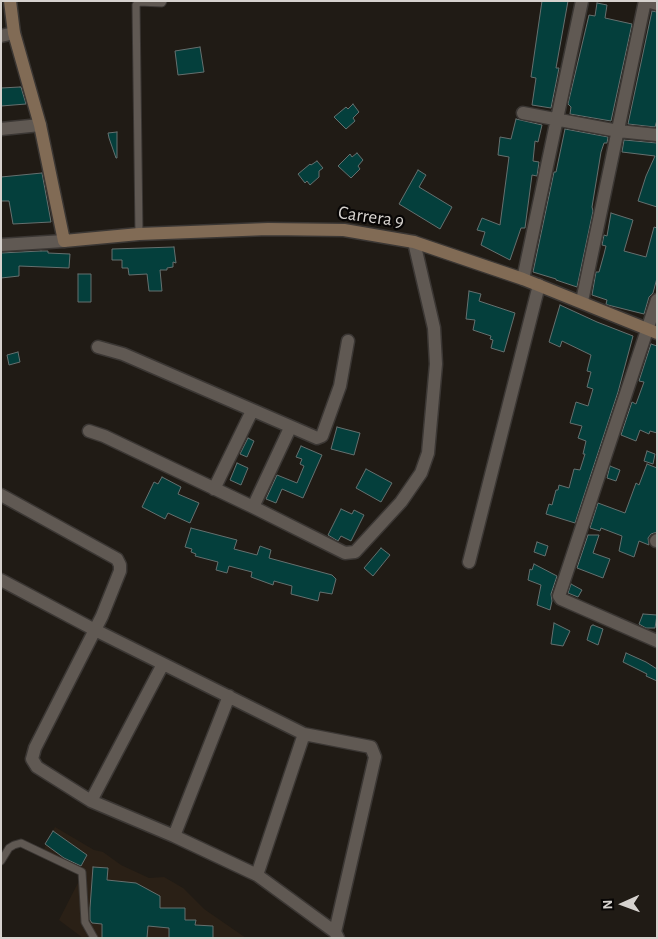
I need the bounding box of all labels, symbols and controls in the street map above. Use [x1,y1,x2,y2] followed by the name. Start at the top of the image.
[337,201,405,233] street label: Carrera 9
[598,879,648,929] north arrow
[601,899,615,910] text: N

